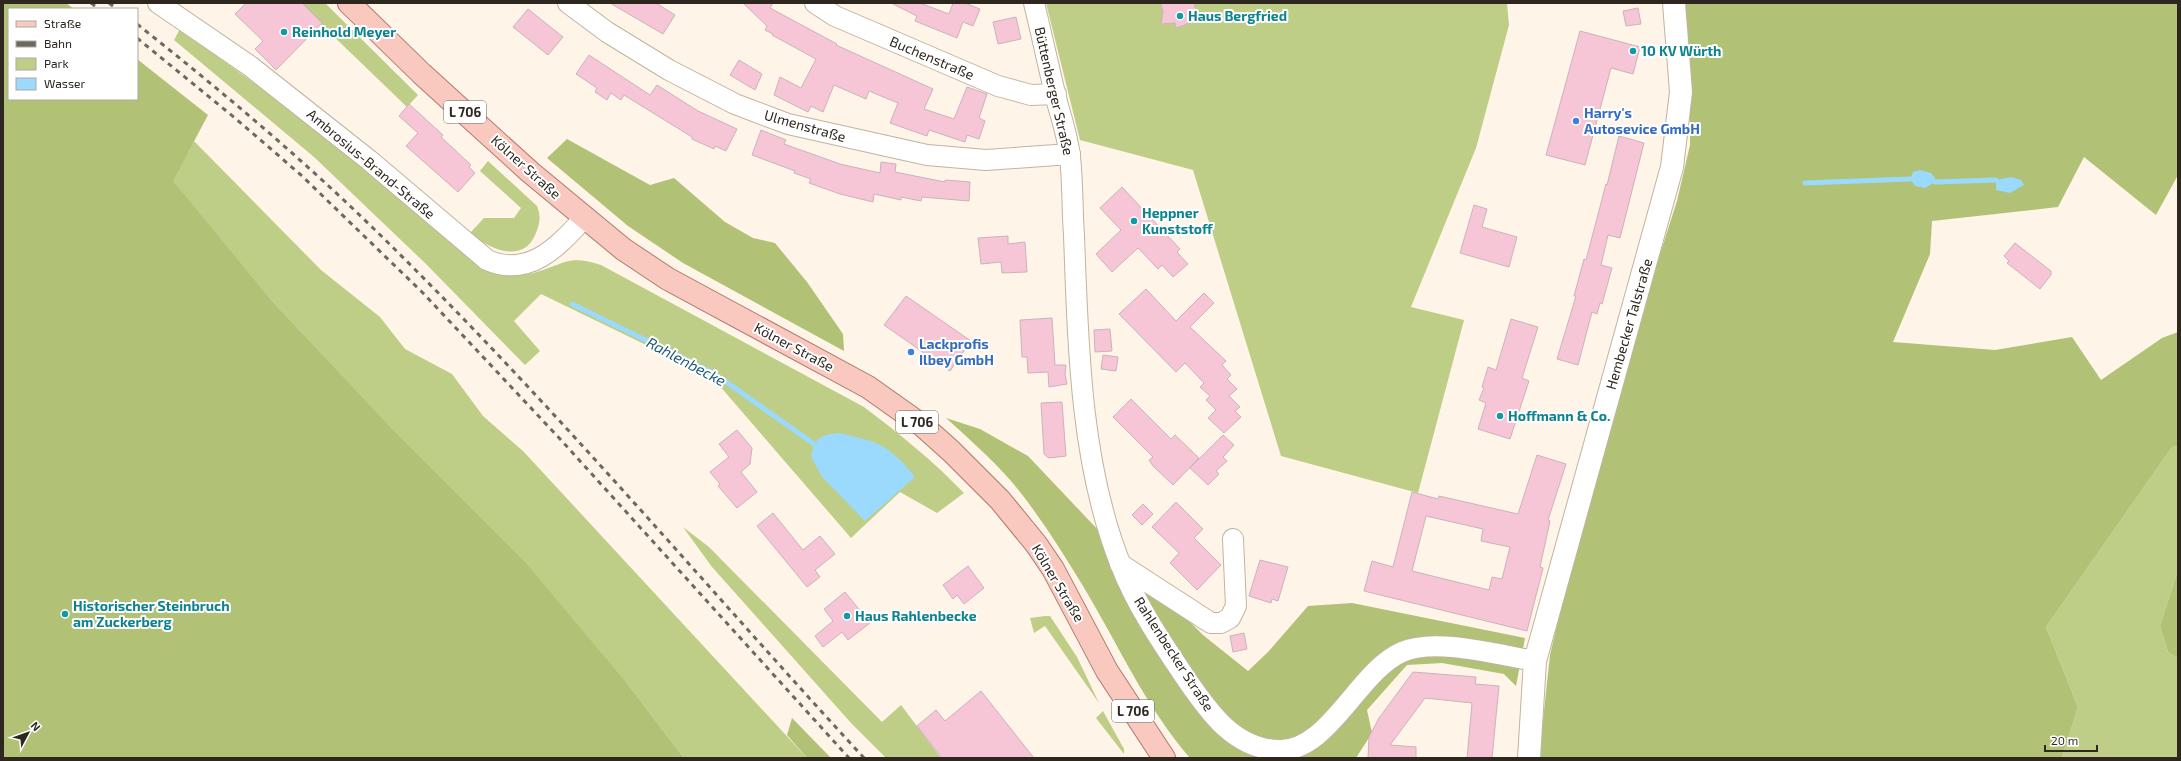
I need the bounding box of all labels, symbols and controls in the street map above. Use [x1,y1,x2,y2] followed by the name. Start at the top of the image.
[1188,7,1287,24] place label: Haus Bergfried
[8,8,138,100] legend
[1175,11,1185,21] marker: Haus Bergfried
[44,16,81,30] text: Straße
[292,23,396,40] place label: Reinhold Meyer
[1031,25,1078,157] street label: Büttenberger Straße
[279,27,289,37] marker: Reinhold Meyer
[887,32,977,83] street label: Buchenstraße
[44,36,72,50] text: Bahn
[1641,42,1721,59] place label: 10 KV Würth
[1628,46,1638,56] marker: 10 KV Würth
[44,56,69,70] text: Park
[44,76,85,90] text: Wasser
[444,101,486,123] road number: L 706
[1584,104,1700,137] place label: Harry's Autosevice GmbH
[304,105,439,222] street label: Ambrosius-Brand-Straße
[762,106,848,145] street label: Ulmenstraße
[1571,116,1581,126] marker: Harry's Autosevice GmbH
[488,131,565,202] street label: Kölner Straße
[1142,204,1213,237] place label: Heppner Kunststoff
[1129,216,1139,226] marker: Heppner Kunststoff
[1602,256,1655,391] street label: Hembecker Talstraße
[752,318,837,375] street label: Kölner Straße
[644,333,729,390] water label: Rahlenbecke
[919,335,994,368] place label: Lackprofis Ilbey GmbH
[906,347,916,357] marker: Lackprofis Ilbey GmbH
[1508,407,1610,424] place label: Hoffmann & Co.
[896,411,938,433] road number: L 706
[1495,411,1505,421] marker: Hoffmann & Co.
[1029,541,1088,625] street label: Kölner Straße
[1131,593,1218,714] street label: Rahlenbecker Straße
[73,597,230,630] place label: Historischer Steinbruch am Zuckerberg
[855,607,977,624] place label: Haus Rahlenbecke
[60,609,70,619] marker: Historischer Steinbruch am Zuckerberg
[842,611,852,621] marker: Haus Rahlenbecke
[1112,700,1154,722] road number: L 706
[8,713,48,753] north arrow
[28,719,43,733] text: N
[2045,727,2097,753] scale bar
[2051,733,2078,747] text: 20 m

